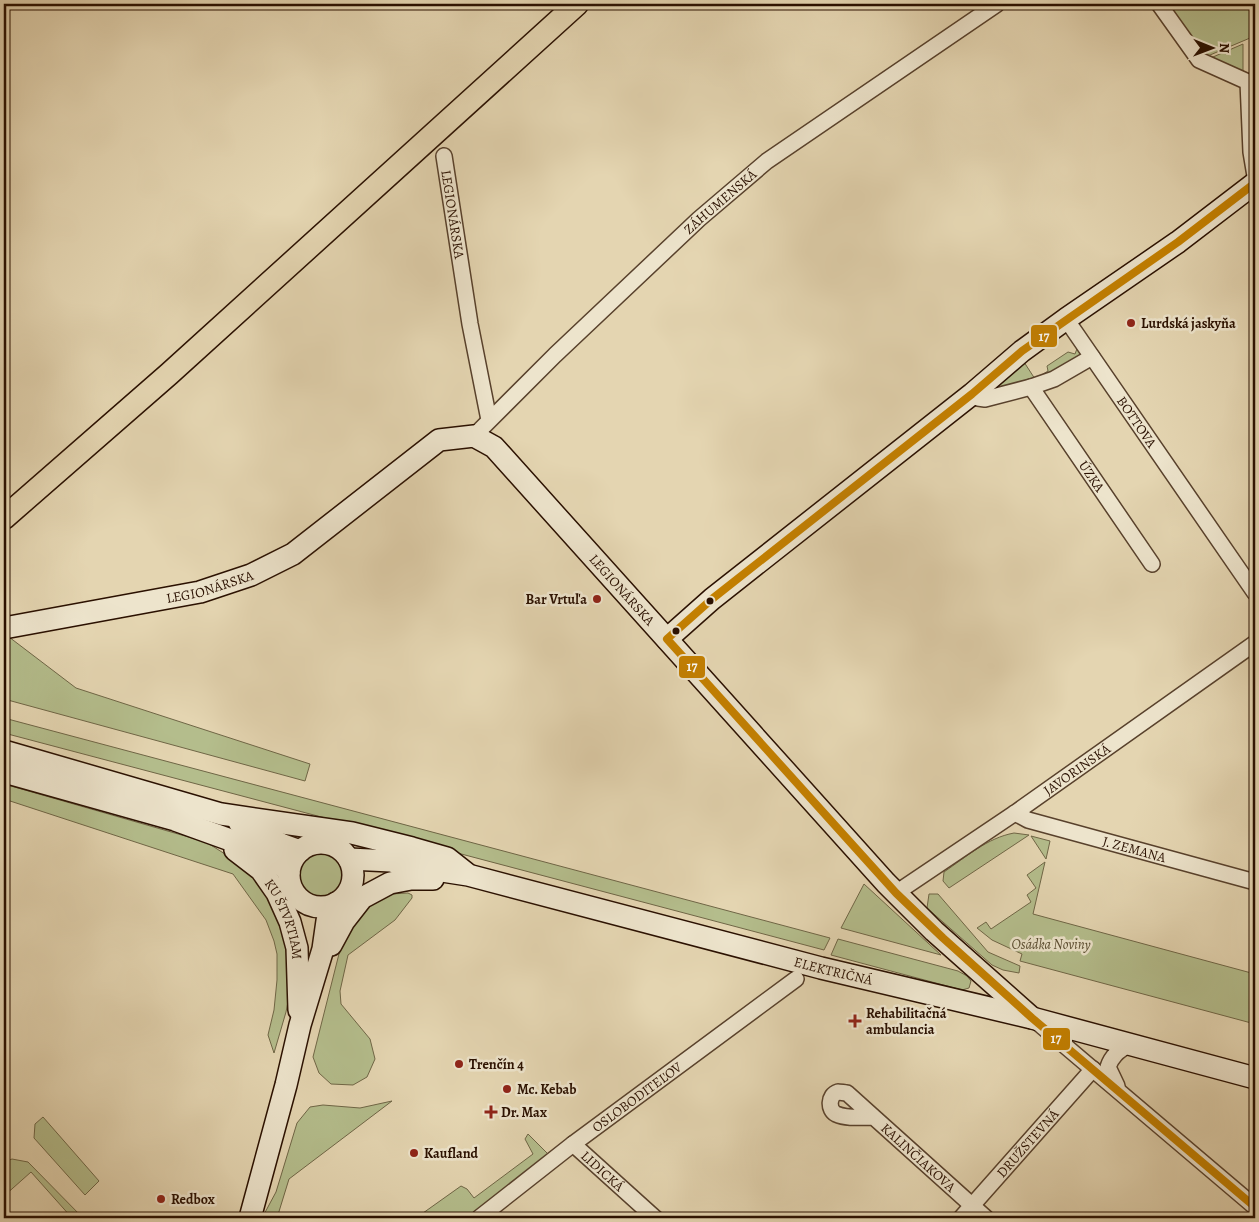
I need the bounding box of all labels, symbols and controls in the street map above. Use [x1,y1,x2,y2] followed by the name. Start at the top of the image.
[1186,22,1236,72] north arrow
[1215,43,1234,53] text: N
[680,164,761,239] street label: ZÁHUMENSKÁ
[436,169,469,261] street label: LEGIONÁRSKA
[1141,314,1236,333] place label: Lurdská jaskyňa
[1125,317,1137,329] marker: Lurdská jaskyňa
[1030,324,1058,348] line badge: 17
[1039,327,1050,346] text: 17
[1112,393,1161,452] street label: BOTTOVA
[1074,457,1110,497] street label: ÚZKA
[585,550,659,630] street label: LEGIONÁRSKA
[165,566,257,608] street label: LEGIONÁRSKA
[525,590,587,609] place label: Bar Vrtuľa
[591,593,603,605] marker: Bar Vrtuľa
[705,596,715,606] unlabelled marker
[671,626,681,636] unlabelled marker
[678,655,706,679] line badge: 17
[687,657,698,676] text: 17
[1040,739,1115,800] street label: JAVORINSKÁ
[1100,832,1169,867] street label: J. ZEMANA
[260,875,306,960] street label: KU ŠTVRTIAM
[1011,935,1091,954] park label: Osádka Noviny
[792,952,875,990] street label: ELEKTRIČNÁ
[866,1004,947,1039] place label: Rehabilitačná ambulancia
[848,1014,862,1028] marker: Rehabilitačná ambulancia
[1042,1027,1071,1051] line badge: 17
[1051,1029,1062,1048] text: 17
[469,1055,524,1074] place label: Trenčín 4
[588,1057,686,1137] street label: OSLOBODITEĽOV
[453,1058,465,1070] marker: Trenčín 4
[517,1080,577,1099] place label: Mc. Kebab
[501,1083,513,1095] marker: Mc. Kebab
[501,1103,547,1122] place label: Dr. Max
[992,1105,1064,1182] street label: DRUŽSTEVNÁ
[485,1106,497,1118] marker: Dr. Max
[877,1119,960,1197] street label: KALINČIAKOVA
[424,1144,479,1163] place label: Kaufland
[408,1147,420,1159] marker: Kaufland
[577,1147,629,1196] street label: LIDICKÁ
[171,1190,215,1209] place label: Redbox
[155,1193,167,1205] marker: Redbox

